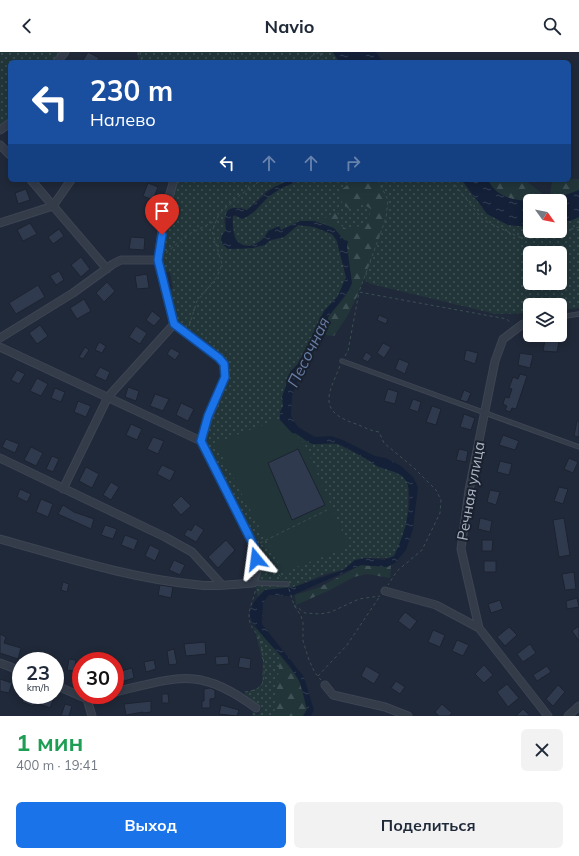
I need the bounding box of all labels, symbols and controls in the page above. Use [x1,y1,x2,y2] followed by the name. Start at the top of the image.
[16,15,38,37] icon: back
[265,15,314,38] text: Navio
[541,15,563,37] icon: search
[90,73,173,108] text: 230 m
[24,76,76,128] icon: left
[90,108,156,131] text: Налево
[216,152,238,174] icon: left
[258,152,280,174] icon: ahead
[300,152,322,174] icon: ahead
[342,152,364,174] icon: right
[145,194,179,235] pin
[523,194,567,238] north arrow
[523,194,567,342] map controls
[151,200,173,222] icon: arrive
[523,246,567,290] button: sound
[523,298,567,342] button: layers
[282,313,334,390] water label: Песочная
[452,440,489,542] street label: Речная улица
[235,538,277,580] position arrow
[72,652,124,704] speed limit sign: 30
[26,660,50,685] text: 23
[27,681,49,694] text: km/h
[16,727,83,757] text: 1 мин
[521,729,563,771] button: close
[16,757,98,773] text: 400 m · 19:41
[16,802,286,848] button: Выход
[294,802,563,848] button: Поделиться

